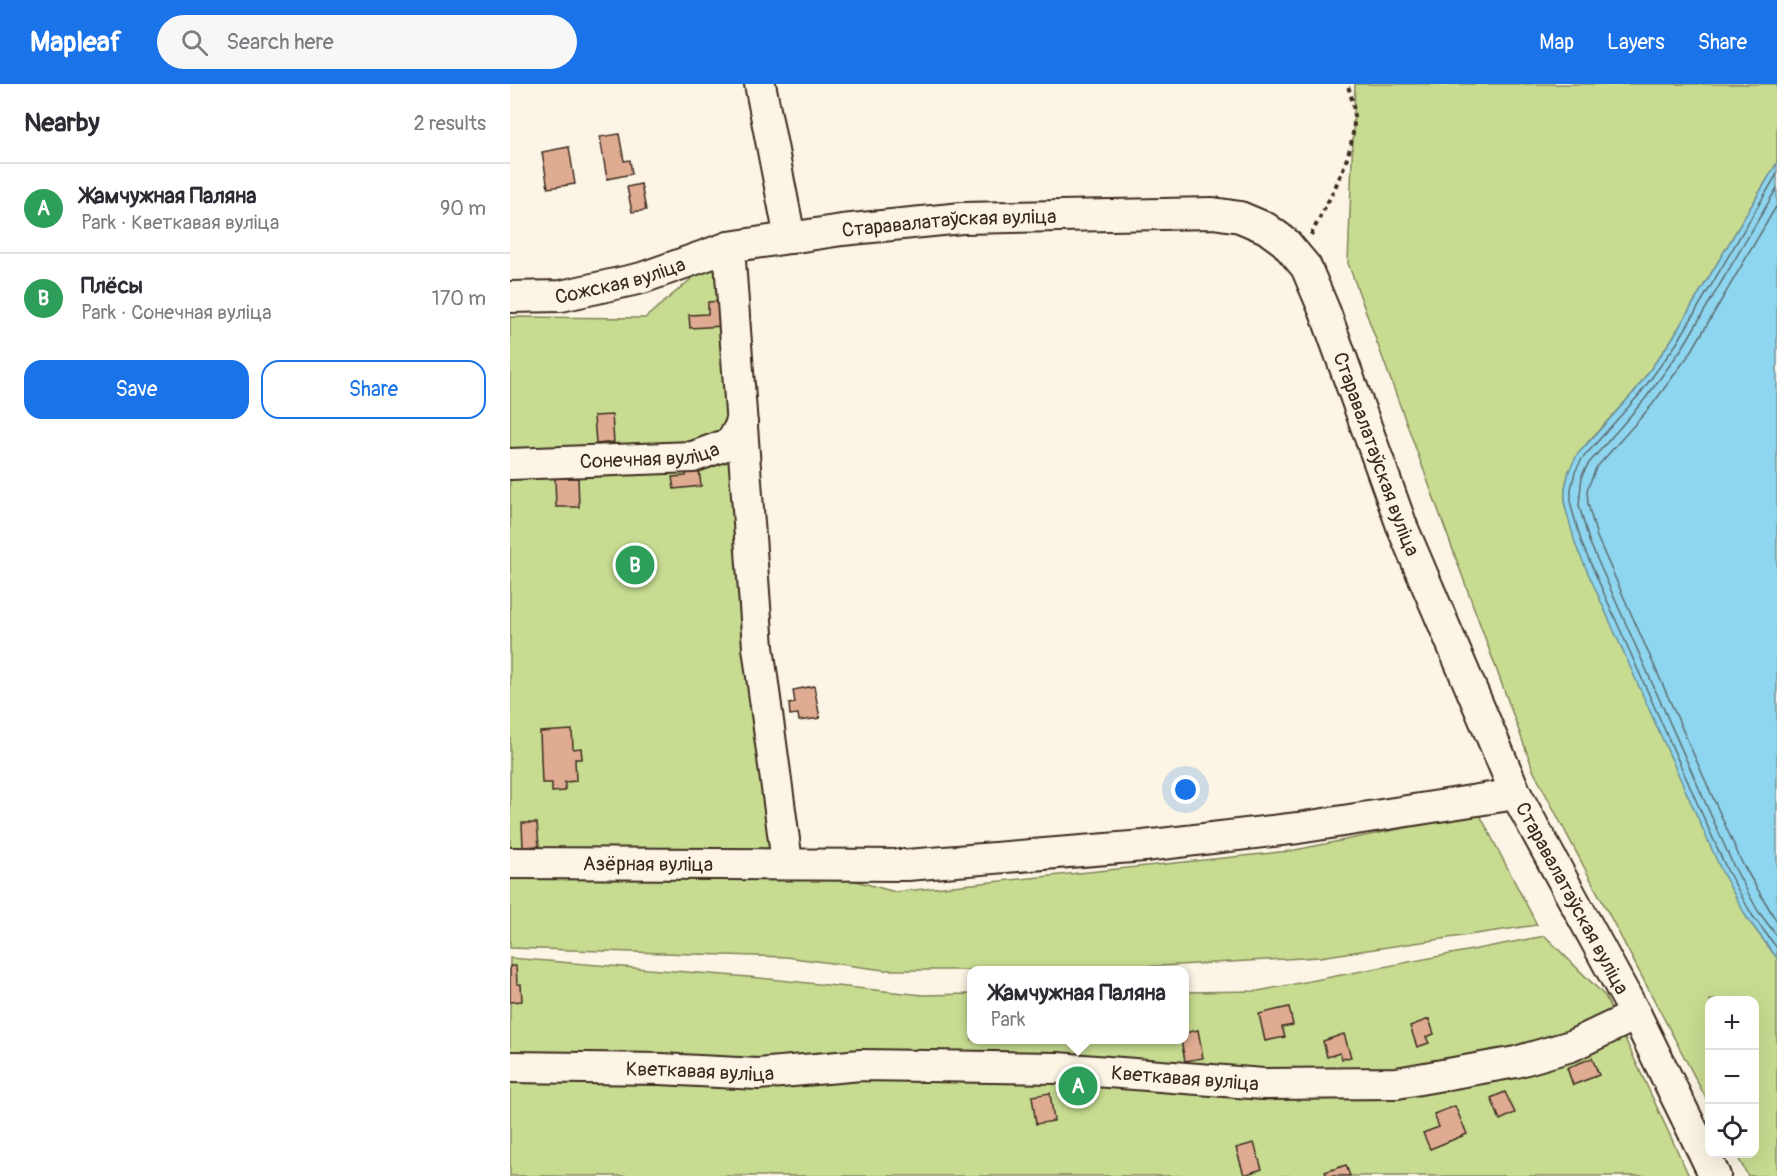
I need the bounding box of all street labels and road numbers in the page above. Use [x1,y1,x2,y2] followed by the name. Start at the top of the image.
[841,204,1057,243] street label: Старавалатаўская вуліца
[553,252,689,310] street label: Сожская вуліца
[1327,349,1425,560] street label: Старавалатаўская вуліца
[579,436,723,474] street label: Сонечная вуліца
[1510,798,1634,999] street label: Старавалатаўская вуліца
[583,851,713,877] street label: Азёрная вуліца
[626,1057,775,1087] street label: Кветкавая вуліца
[1110,1060,1260,1097] street label: Кветкавая вуліца

